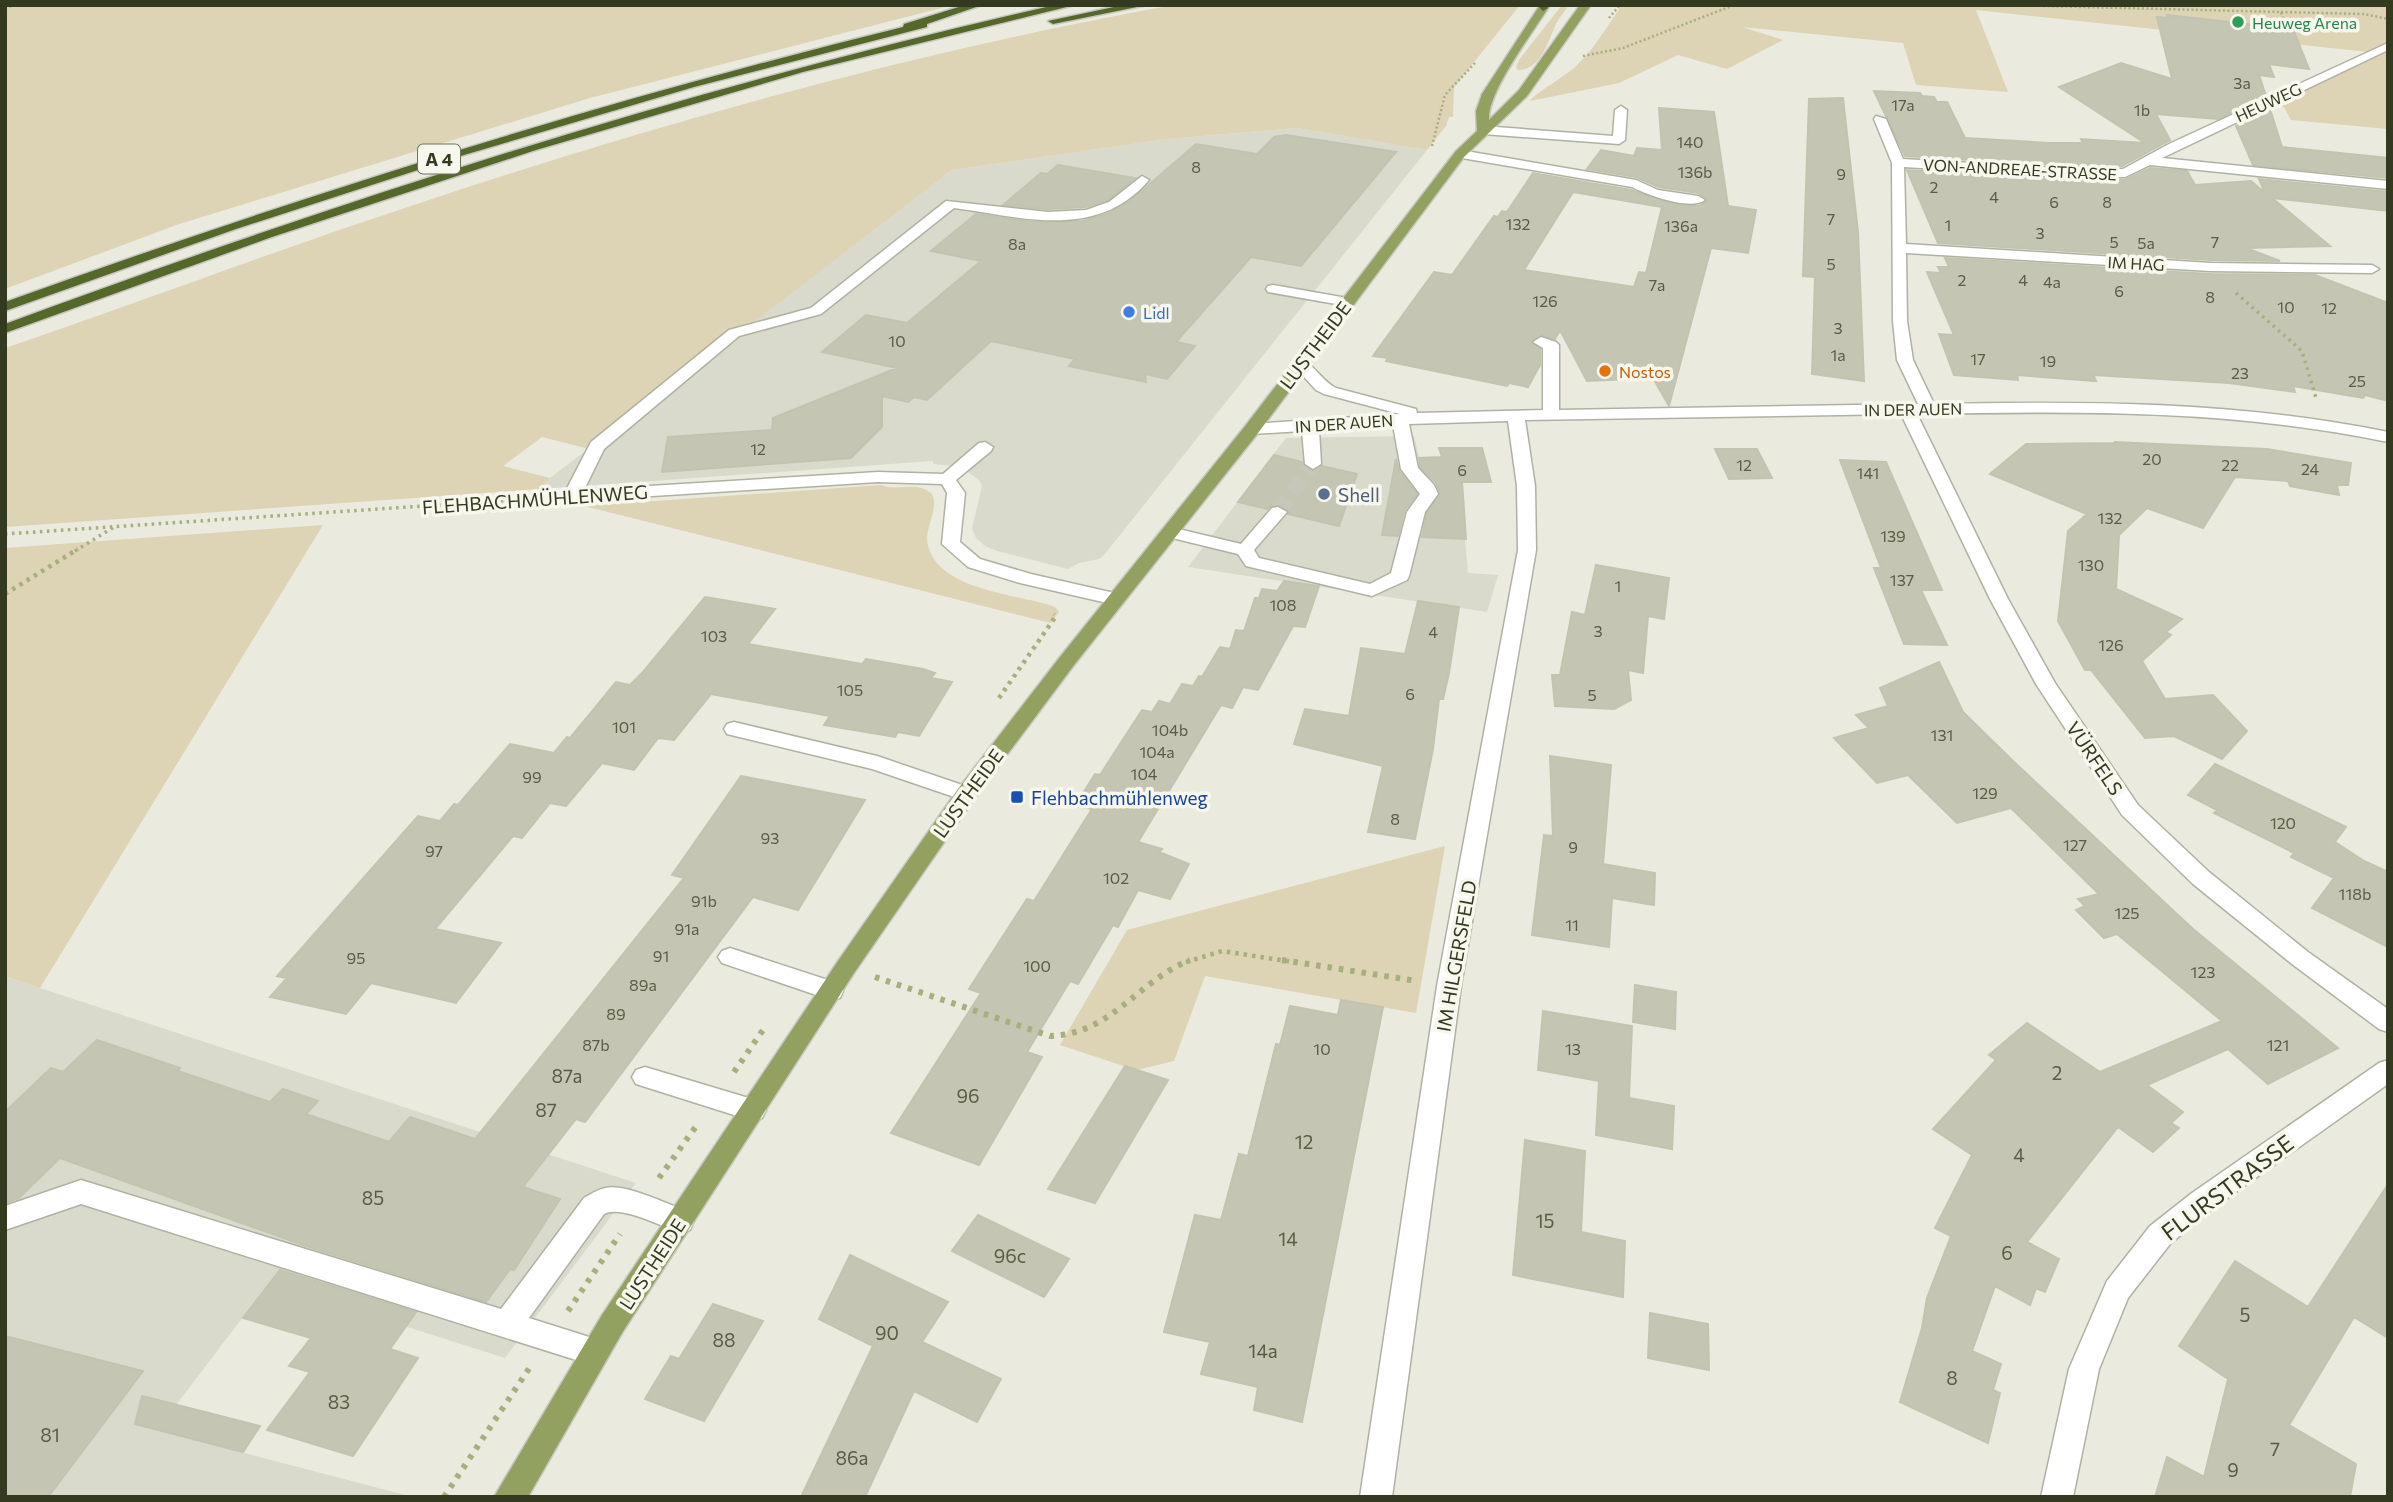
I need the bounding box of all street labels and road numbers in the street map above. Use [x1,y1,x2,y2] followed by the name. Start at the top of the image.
[2232,78,2304,126] street label: HEUWEG
[418,144,460,174] road number: A 4
[1923,154,2117,184] street label: VON-ANDREAE-STRASSE
[2107,252,2165,274] street label: IM HAG
[1275,297,1355,393] street label: LUSTHEIDE
[1864,399,1962,419] street label: IN DER AUEN
[1294,410,1394,436] street label: IN DER AUEN
[421,480,649,518] street label: FLEHBACHMÜHLENWEG
[2062,717,2128,799] street label: VÜRFELS
[928,744,1008,842] street label: LUSTHEIDE
[1431,878,1481,1034] street label: IM HILGERSFELD
[2155,1128,2299,1246] street label: FLURSTRASSE
[614,1214,690,1314] street label: LUSTHEIDE

